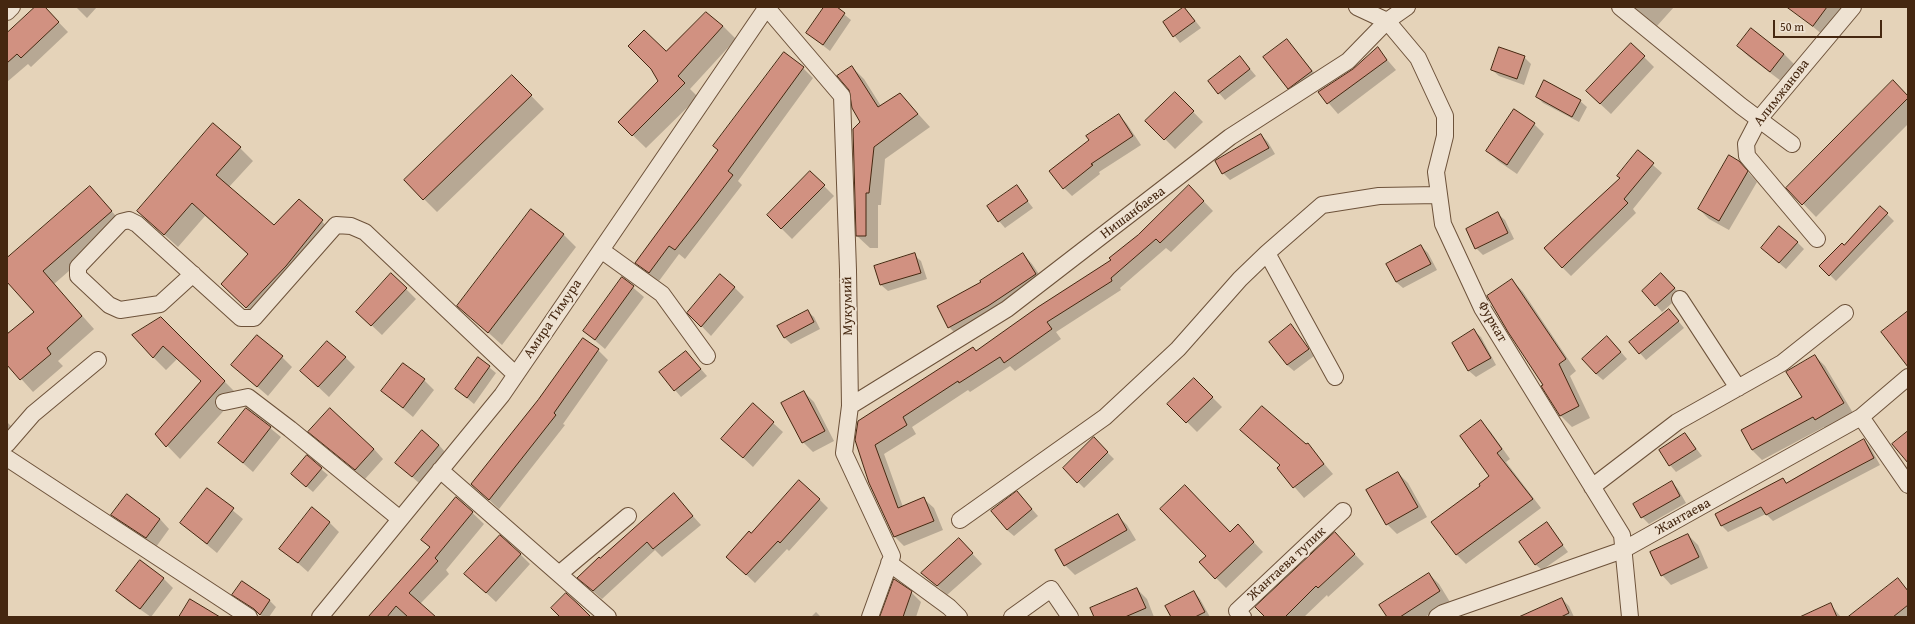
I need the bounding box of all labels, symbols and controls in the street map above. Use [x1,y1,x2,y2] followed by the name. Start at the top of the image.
[1775,12,1884,38] scale bar
[1780,18,1804,35] text: 50 m
[1751,56,1813,130] street label: Алимжанова
[1097,183,1169,243] street label: Нишанбаева
[520,276,586,362] street label: Амира Тимура
[839,276,857,336] street label: Мукумий
[1474,299,1510,345] street label: Фуркат
[1652,495,1714,539] street label: Жантаева
[1244,523,1330,605] street label: Жантаева тупик

